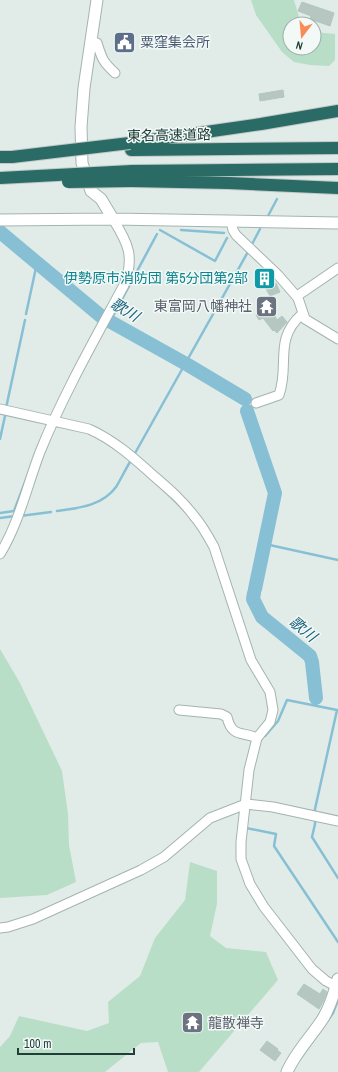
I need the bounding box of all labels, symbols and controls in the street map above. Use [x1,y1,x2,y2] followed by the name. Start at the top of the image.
[282,16,322,56] north arrow
[111,29,137,55] public building icon: 粟窪集会所
[140,33,210,51] place label: 粟窪集会所
[294,38,304,53] text: N
[127,125,211,145] street label: 東名高速道路
[251,265,277,291] building icon: 伊勢原市消防団 第5分団第2部
[64,269,248,287] place label: 伊勢原市消防団 第5分団第2部
[107,293,145,327] water label: 歌川
[254,293,280,319] temple icon: 東富岡八幡神社
[154,297,252,315] place label: 東富岡八幡神社
[285,611,323,647] water label: 歌川
[180,1010,206,1036] temple icon: 龍散禅寺
[208,1014,264,1032] place label: 龍散禅寺
[18,1030,134,1056] scale bar
[24,1036,51,1052] text: 100 m

